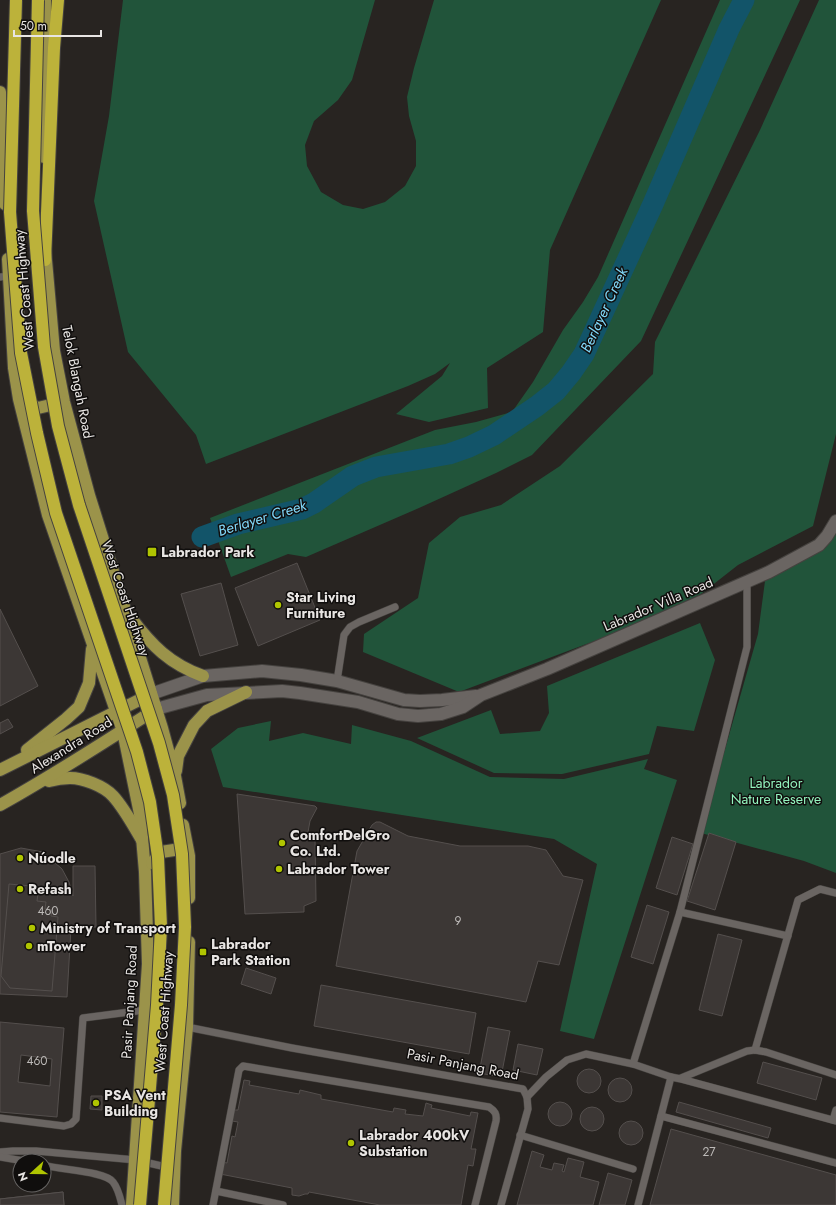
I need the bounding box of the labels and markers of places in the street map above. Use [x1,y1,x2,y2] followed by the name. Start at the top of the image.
[161,542,254,562] place label: Labrador Park
[146,546,158,558] marker: Labrador Park
[286,587,356,623] place label: Star Living Furniture
[273,600,283,610] marker: Star Living Furniture
[290,825,390,861] place label: ComfortDelGro Co. Ltd.
[277,838,287,848] marker: ComfortDelGro Co. Ltd.
[28,848,76,868] place label: Núodle
[15,853,25,863] marker: Núodle
[287,859,390,879] place label: Labrador Tower
[274,864,284,874] marker: Labrador Tower
[28,879,72,899] place label: Refash
[15,884,25,894] marker: Refash
[40,918,176,938] place label: Ministry of Transport
[27,923,37,933] marker: Ministry of Transport
[211,934,290,970] place label: Labrador Park Station
[37,936,86,956] place label: mTower
[24,941,34,951] marker: mTower
[198,947,208,957] marker: Labrador Park Station
[104,1085,166,1121] place label: PSA Vent Building
[91,1098,101,1108] marker: PSA Vent Building
[359,1125,470,1161] place label: Labrador 400kV Substation
[346,1138,356,1148] marker: Labrador 400kV Substation

